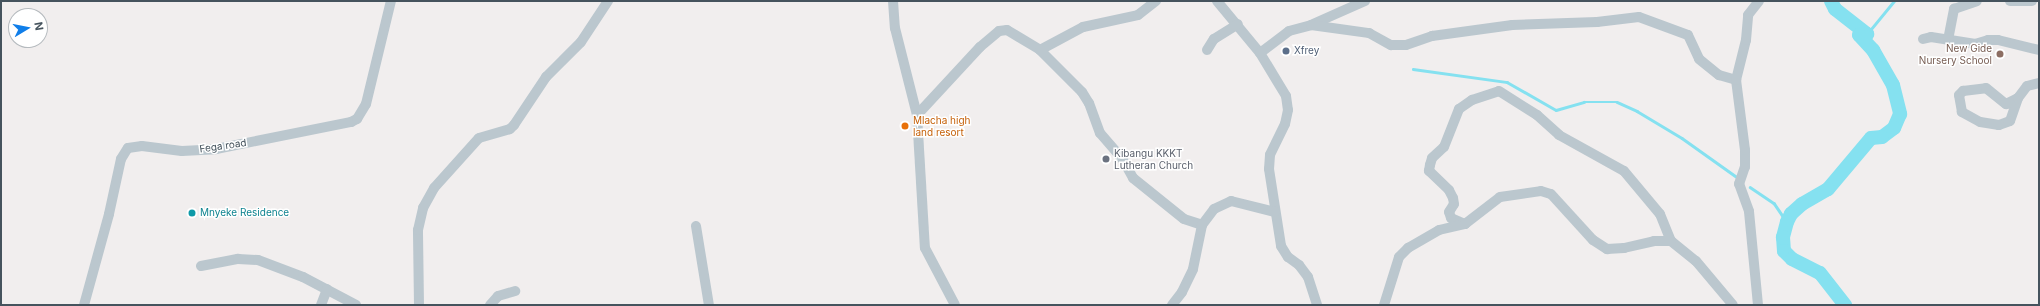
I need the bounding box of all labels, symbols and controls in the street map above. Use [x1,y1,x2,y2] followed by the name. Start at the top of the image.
[8,8,48,48] north arrow
[31,21,46,31] text: N
[1919,42,1992,66] place label: New Gide Nursery School
[1294,45,1319,57] place label: Xfrey
[1281,46,1291,56] marker: Xfrey
[1995,49,2005,59] marker: New Gide Nursery School
[913,114,971,138] place label: Mlacha high land resort
[900,121,910,131] marker: Mlacha high land resort
[199,137,247,155] street label: Fega road
[1114,147,1193,170] place label: Kibangu KKKT Lutheran Church
[1101,154,1111,164] marker: Kibangu KKKT Lutheran Church
[200,207,289,219] place label: Mnyeke Residence
[187,208,197,218] marker: Mnyeke Residence

